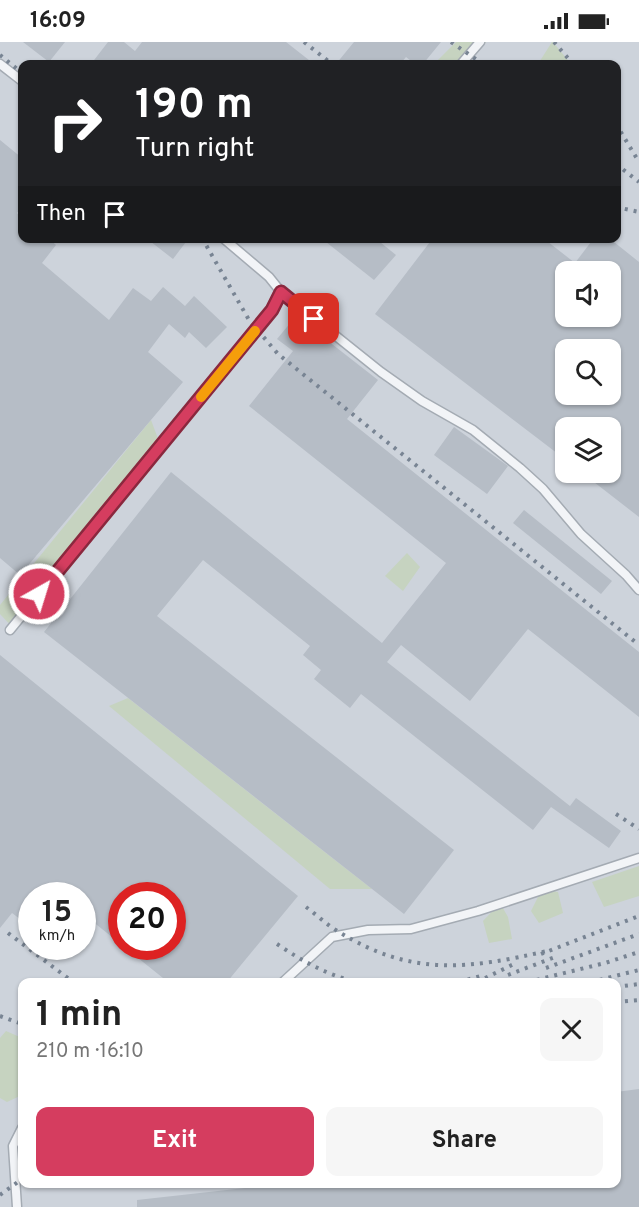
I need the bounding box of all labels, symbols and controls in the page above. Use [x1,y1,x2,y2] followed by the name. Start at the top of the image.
[30,8,86,35] text: 16:09
[135,80,253,133] text: 190 m
[36,84,114,162] icon: right
[135,132,254,166] text: Turn right
[98,198,131,231] icon: arrive
[36,201,86,228] text: Then
[555,261,621,483] map controls
[555,261,621,327] button: sound
[288,293,339,344] pin
[297,302,330,335] icon: arrive
[555,339,621,405] button: search
[555,417,621,483] button: layers
[7,562,71,626] position arrow
[108,882,186,960] speed limit sign: 20
[42,895,72,932] text: 15
[39,927,75,946] text: km/h
[36,993,122,1039] text: 1 min
[540,998,603,1061] button: close
[36,1039,144,1065] text: 210 m · 16:10
[36,1107,314,1176] button: Exit
[326,1107,603,1176] button: Share

